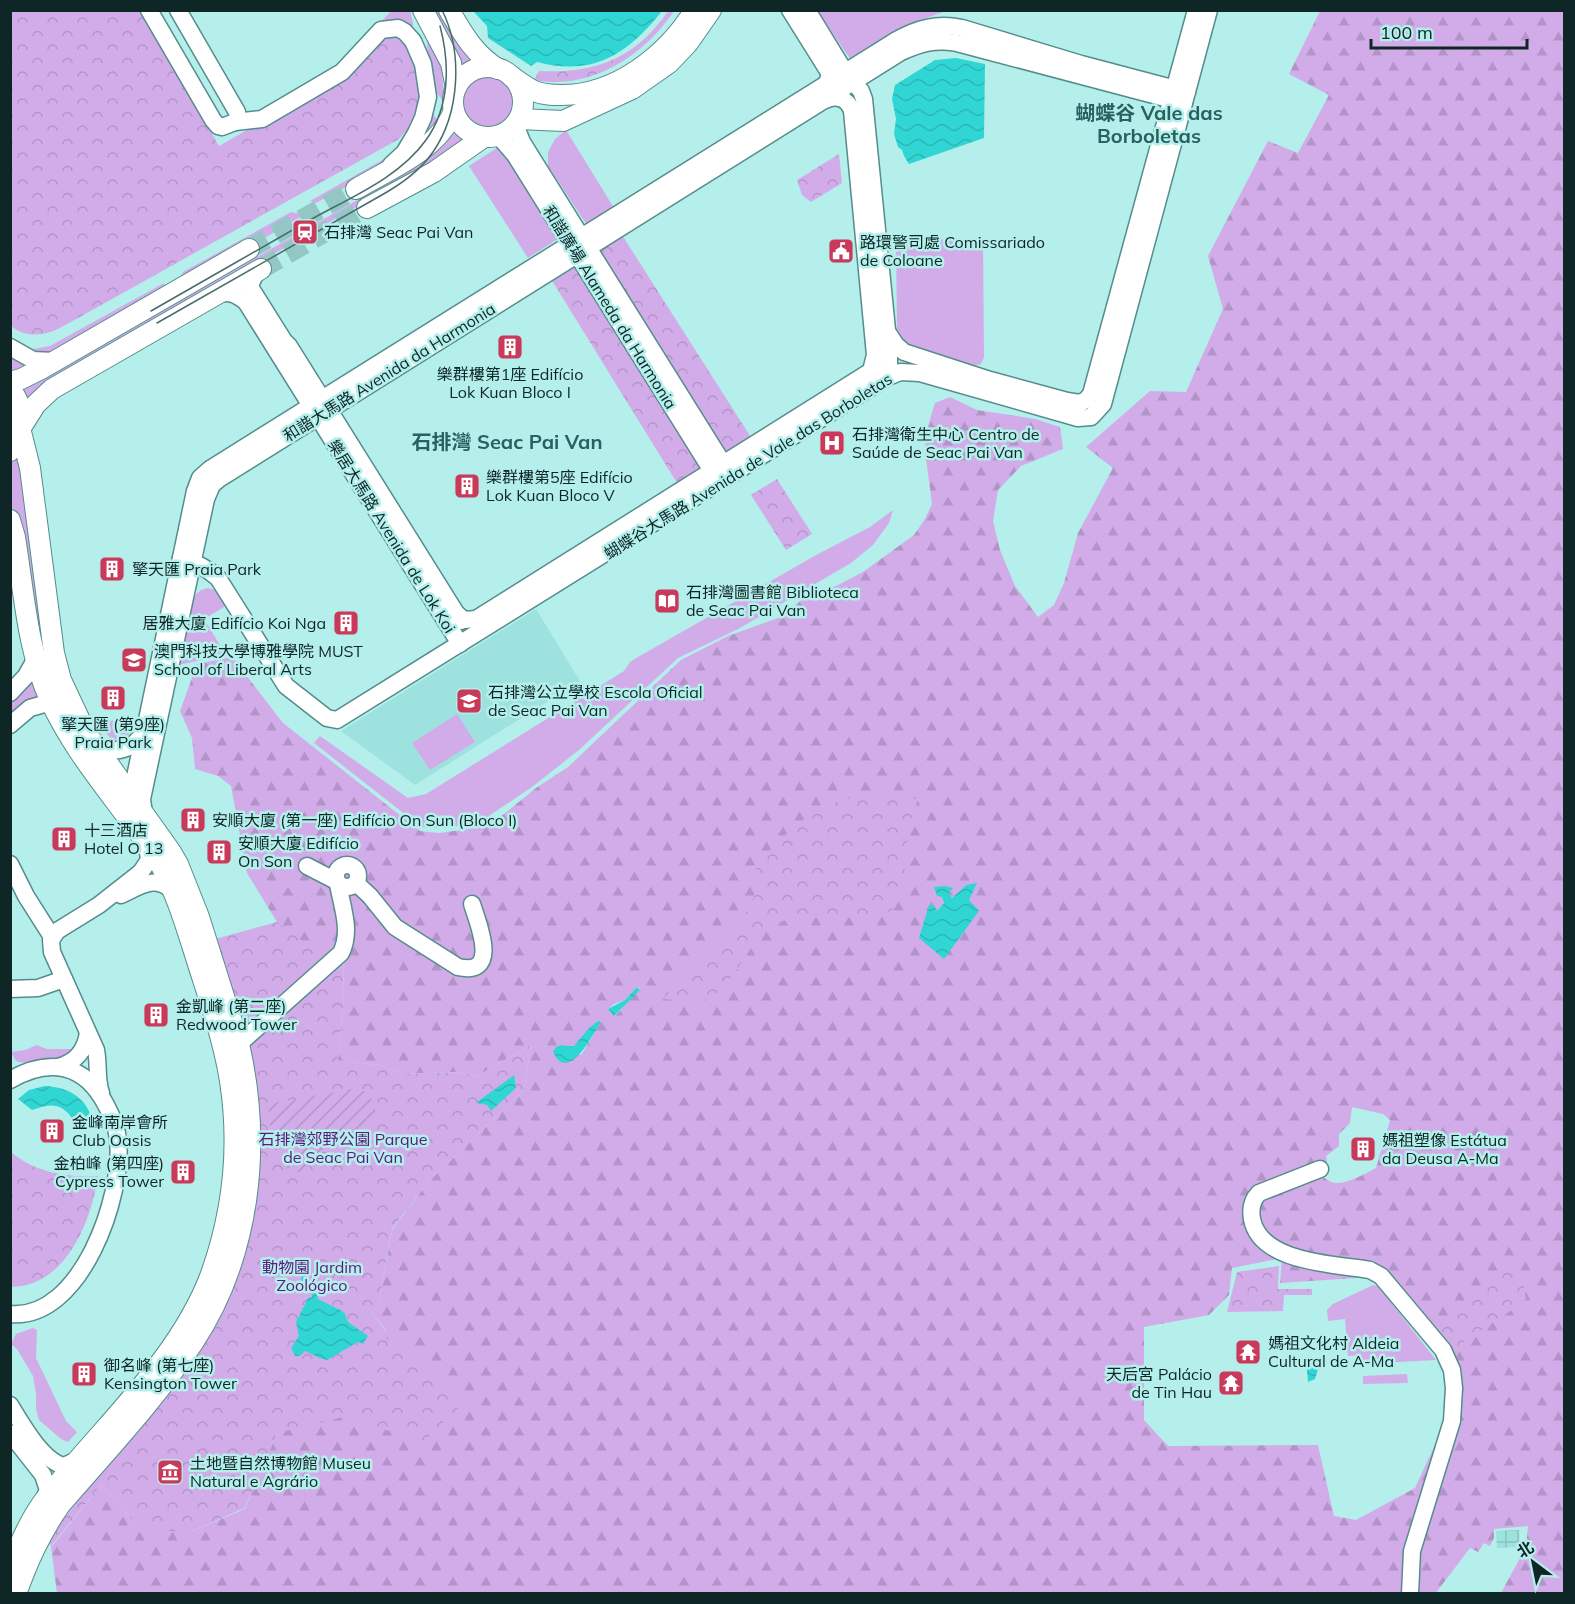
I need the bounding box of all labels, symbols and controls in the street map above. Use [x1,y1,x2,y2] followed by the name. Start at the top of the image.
[1371,12,1527,50] scale bar
[1380,21,1433,44] text: 100 m
[1075,100,1223,148] district label: 蝴蝶谷 Vale das Borboletas
[539,201,681,413] street label: 和諧廣場 Alameda da Harmonia
[290,217,320,247] station icon: 石排灣 Seac Pai Van
[324,222,473,242] place label: 石排灣 Seac Pai Van
[860,232,1045,270] place label: 路環警司處 Comissariado de Coloane
[826,236,856,266] public building icon: 路環警司處 Comissariado de Coloane
[279,298,499,446] street label: 和諧大馬路 Avenida da Harmonia
[495,332,525,362] building icon: 樂群樓第1座 Edifício Lok Kuan Bloco I
[437,364,583,402] place label: 樂群樓第1座 Edifício Lok Kuan Bloco I
[600,369,896,563] street label: 蝴蝶谷大馬路 Avenida de Vale das Borboletas
[852,424,1040,462] place label: 石排灣衛生中心 Centro de Saúde de Seac Pai Van
[817,428,847,458] hospital icon: 石排灣衛生中心 Centro de Saúde de Seac Pai Van
[412,429,602,454] district label: 石排灣 Seac Pai Van
[324,435,460,637] street label: 樂居大馬路 Avenida de Lok Koi
[486,467,633,505] place label: 樂群樓第5座 Edifício Lok Kuan Bloco V
[452,471,482,501] building icon: 樂群樓第5座 Edifício Lok Kuan Bloco V
[97,554,127,584] building icon: 擎天匯 Praia Park
[132,559,262,579] place label: 擎天匯 Praia Park
[686,582,859,620] place label: 石排灣圖書館 Biblioteca de Seac Pai Van
[652,586,682,616] library icon: 石排灣圖書館 Biblioteca de Seac Pai Van
[331,608,361,638] building icon: 居雅大廈 Edifício Koi Nga
[143,613,326,633] place label: 居雅大廈 Edifício Koi Nga
[154,641,363,679] place label: 澳門科技大學博雅學院 MUST School of Liberal Arts
[119,645,149,675] school or university icon: 澳門科技大學博雅學院 MUST School of Liberal Arts
[488,682,703,720] place label: 石排灣公立學校 Escola Oficial de Seac Pai Van
[98,683,128,713] building icon: 擎天匯 (第9座) Praia Park
[454,686,484,716] school or university icon: 石排灣公立學校 Escola Oficial de Seac Pai Van
[61,714,165,752] place label: 擎天匯 (第9座) Praia Park
[178,805,208,835] building icon: 安順大廈 (第一座) Edifício On Sun (Bloco I)
[212,810,517,830] place label: 安順大廈 (第一座) Edifício On Sun (Bloco I)
[84,820,163,858] place label: 十三酒店 Hotel O 13
[49,824,79,854] building icon: 十三酒店 Hotel O 13
[238,833,359,871] place label: 安順大廈 Edifício On Son
[204,837,234,867] building icon: 安順大廈 Edifício On Son
[176,996,297,1034] place label: 金凱峰 (第二座) Redwood Tower
[141,1000,171,1030] building icon: 金凱峰 (第二座) Redwood Tower
[72,1112,168,1150] place label: 金峰南岸會所 Club Oasis
[37,1116,67,1146] building icon: 金峰南岸會所 Club Oasis
[258,1129,428,1167] park label: 石排灣郊野公園 Parque de Seac Pai Van
[1382,1130,1507,1168] place label: 媽祖塑像 Estátua da Deusa A-Ma
[1348,1134,1378,1164] building icon: 媽祖塑像 Estátua da Deusa A-Ma
[54,1153,164,1191] place label: 金柏峰 (第四座) Cypress Tower
[168,1157,198,1187] building icon: 金柏峰 (第四座) Cypress Tower
[262,1257,362,1295] park label: 動物園 Jardim Zoológico
[1268,1333,1399,1371] place label: 媽祖文化村 Aldeia Cultural de A-Ma
[1233,1337,1263,1367] temple icon: 媽祖文化村 Aldeia Cultural de A-Ma
[104,1355,237,1393] place label: 御名峰 (第七座) Kensington Tower
[69,1359,99,1389] building icon: 御名峰 (第七座) Kensington Tower
[1106,1364,1212,1402] place label: 天后宮 Palácio de Tin Hau
[1216,1368,1246,1398] temple icon: 天后宮 Palácio de Tin Hau
[190,1453,371,1491] place label: 土地暨自然博物館 Museu Natural e Agrário
[155,1457,185,1487] museum icon: 土地暨自然博物館 Museu Natural e Agrário
[1503,1532,1563,1592] north arrow
[1513,1537,1537,1562] text: 北

